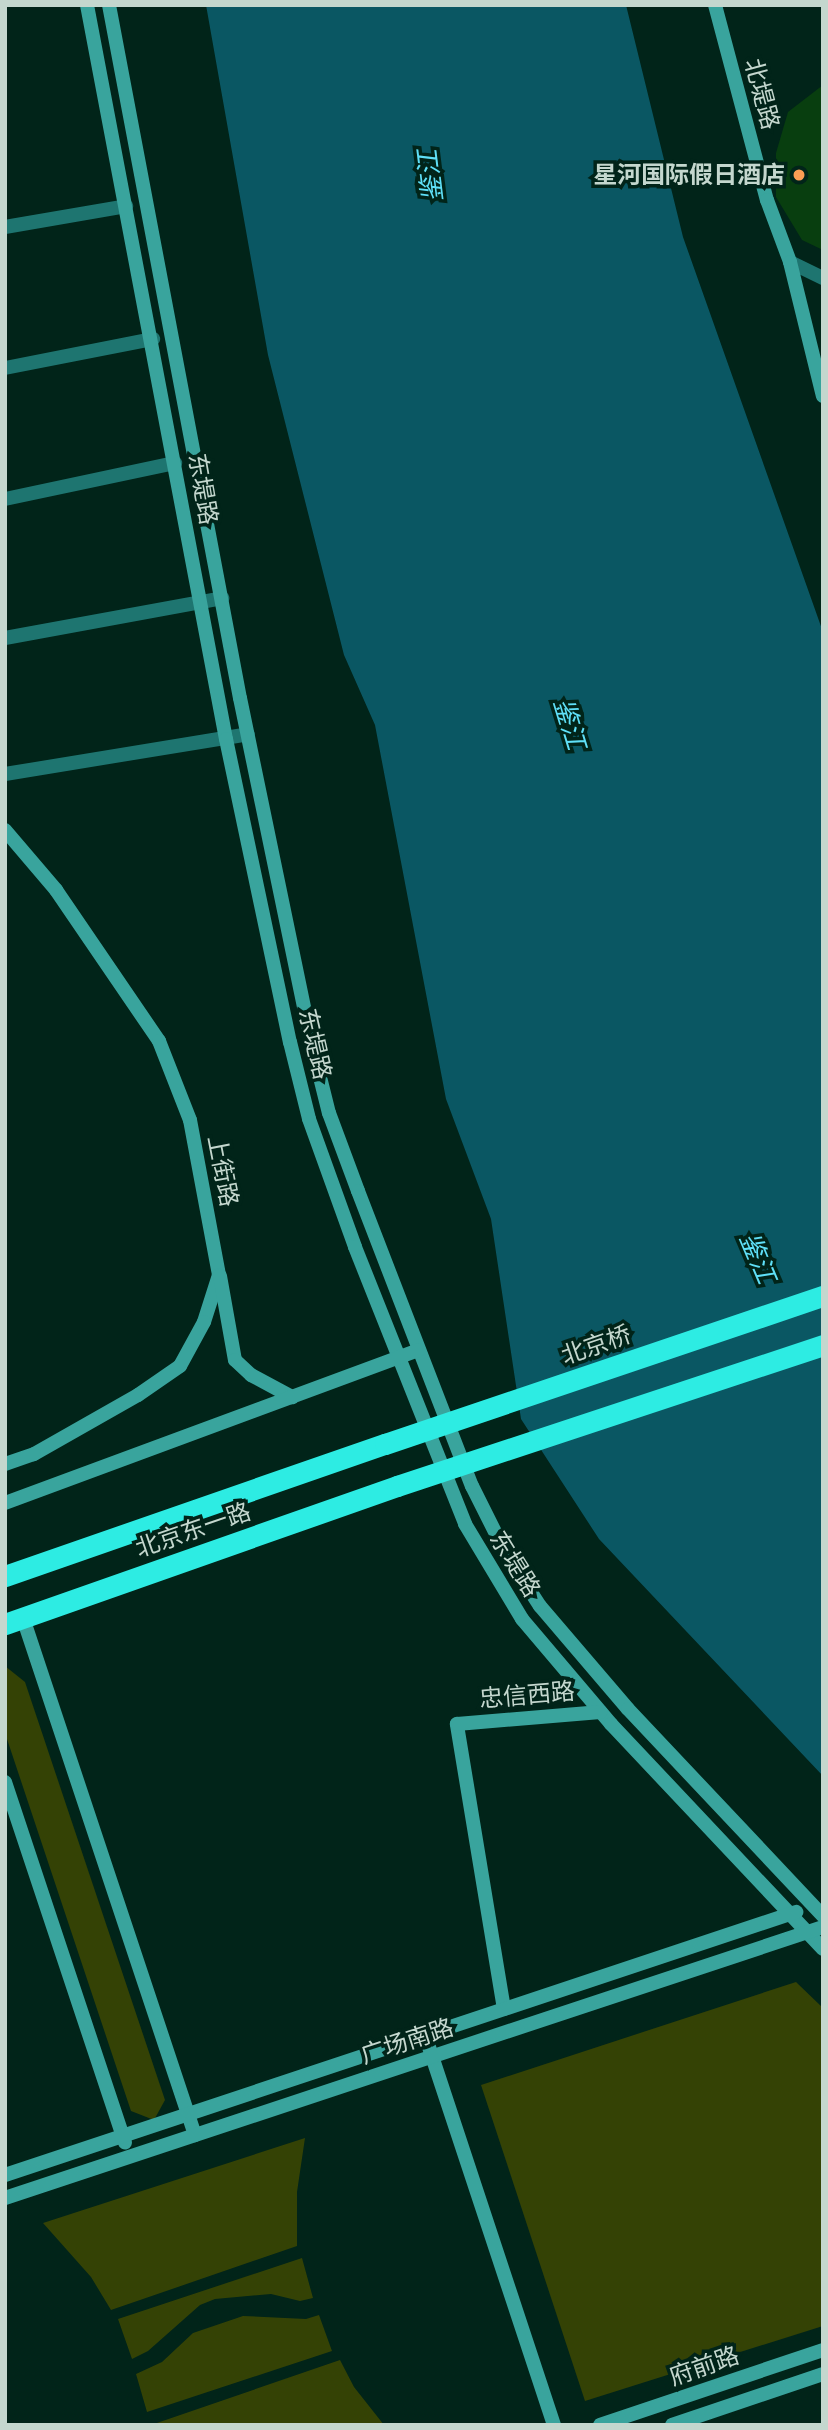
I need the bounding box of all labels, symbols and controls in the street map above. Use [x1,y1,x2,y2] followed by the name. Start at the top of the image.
[739,55,785,133] street label: 北堤路
[412,148,450,204] water label: 鉴江
[593,161,785,189] place label: 星河国际假日酒店
[791,167,807,183] marker: 星河国际假日酒店
[183,451,223,527] street label: 东堤路
[546,695,592,753] water label: 鉴江
[293,1006,337,1082] street label: 东堤路
[202,1133,244,1209] street label: 上街路
[732,1228,782,1288] water label: 鉴江
[557,1320,635,1370] street label: 北京桥
[132,1497,254,1563] street label: 北京东一路
[484,1526,546,1602] street label: 东堤路
[478,1676,576,1714] street label: 忠信西路
[357,2012,457,2070] street label: 广场南路
[665,2341,743,2391] street label: 府前路

